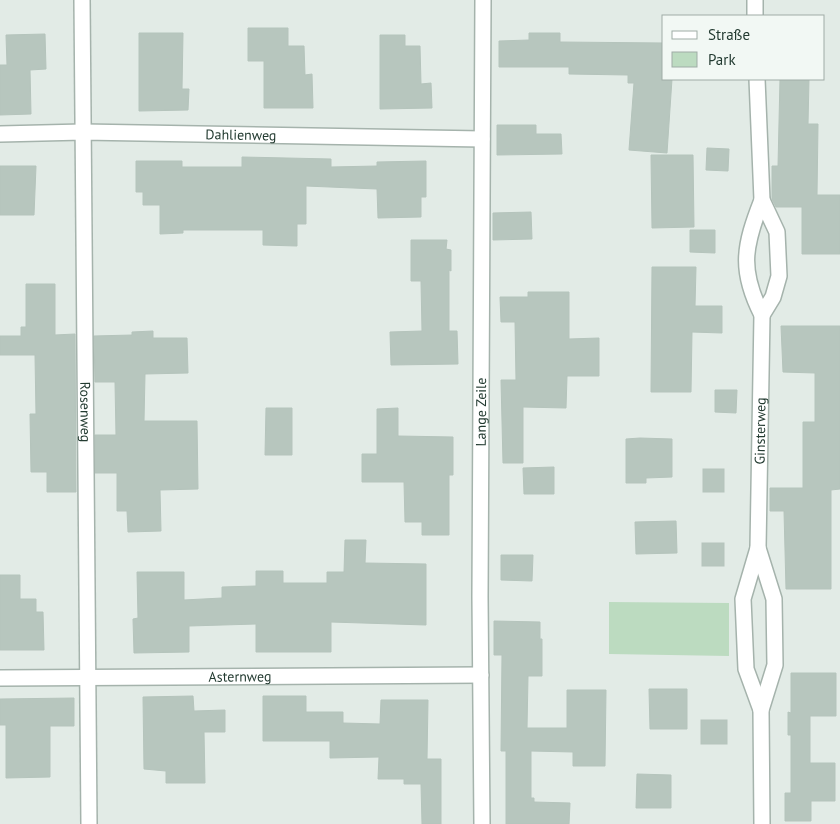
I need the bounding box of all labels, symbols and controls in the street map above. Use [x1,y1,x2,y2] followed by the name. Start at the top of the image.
[662,15,825,80] legend
[708,25,750,44] text: Straße
[708,50,736,69] text: Park
[205,125,277,144] street label: Dahlienweg
[472,378,490,446] street label: Lange Zeile
[76,382,95,442] street label: Rosenweg
[750,397,770,465] street label: Ginsterweg
[208,667,272,686] street label: Asternweg

